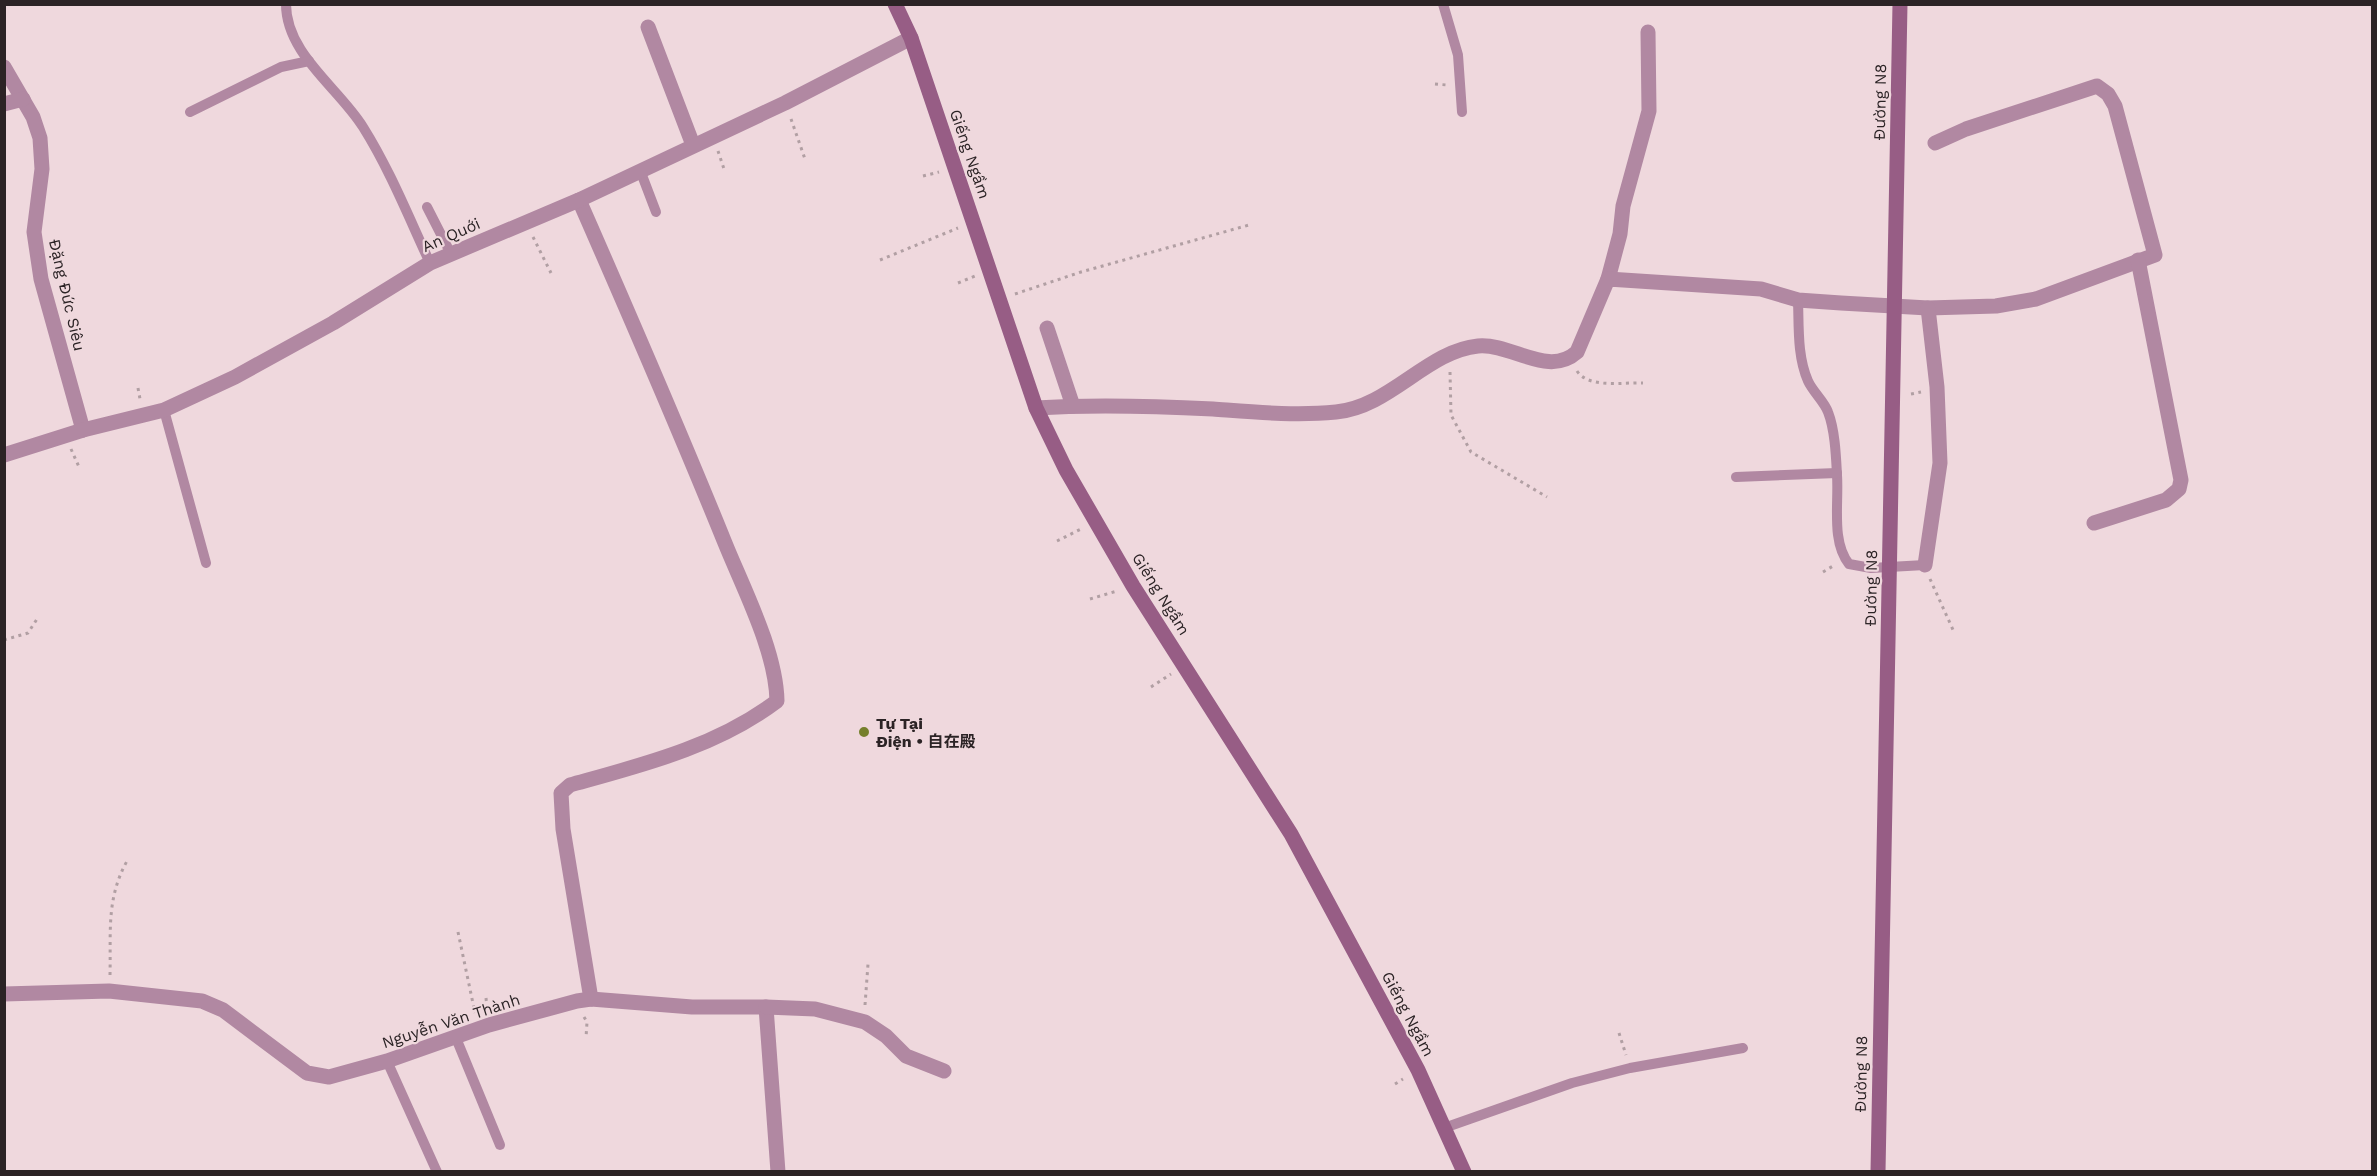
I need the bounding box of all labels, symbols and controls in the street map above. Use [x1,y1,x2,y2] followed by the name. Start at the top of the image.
[1870,63,1890,141] street label: Đường N8
[946,107,994,201] street label: Giếng Ngầm
[419,214,483,256] street label: An Quới
[45,237,89,353] street label: Đặng Đức Siêu
[1128,549,1194,639] street label: Giếng Ngầm
[1861,549,1881,627] street label: Đường N8
[876,714,976,751] place label: Tự Tại Điện • 自在殿
[857,725,871,739] marker: Tự Tại Điện • 自在殿
[1378,968,1438,1060] street label: Giếng Ngầm
[380,990,522,1052] street label: Nguyễn Văn Thành
[1851,1035,1871,1113] street label: Đường N8

